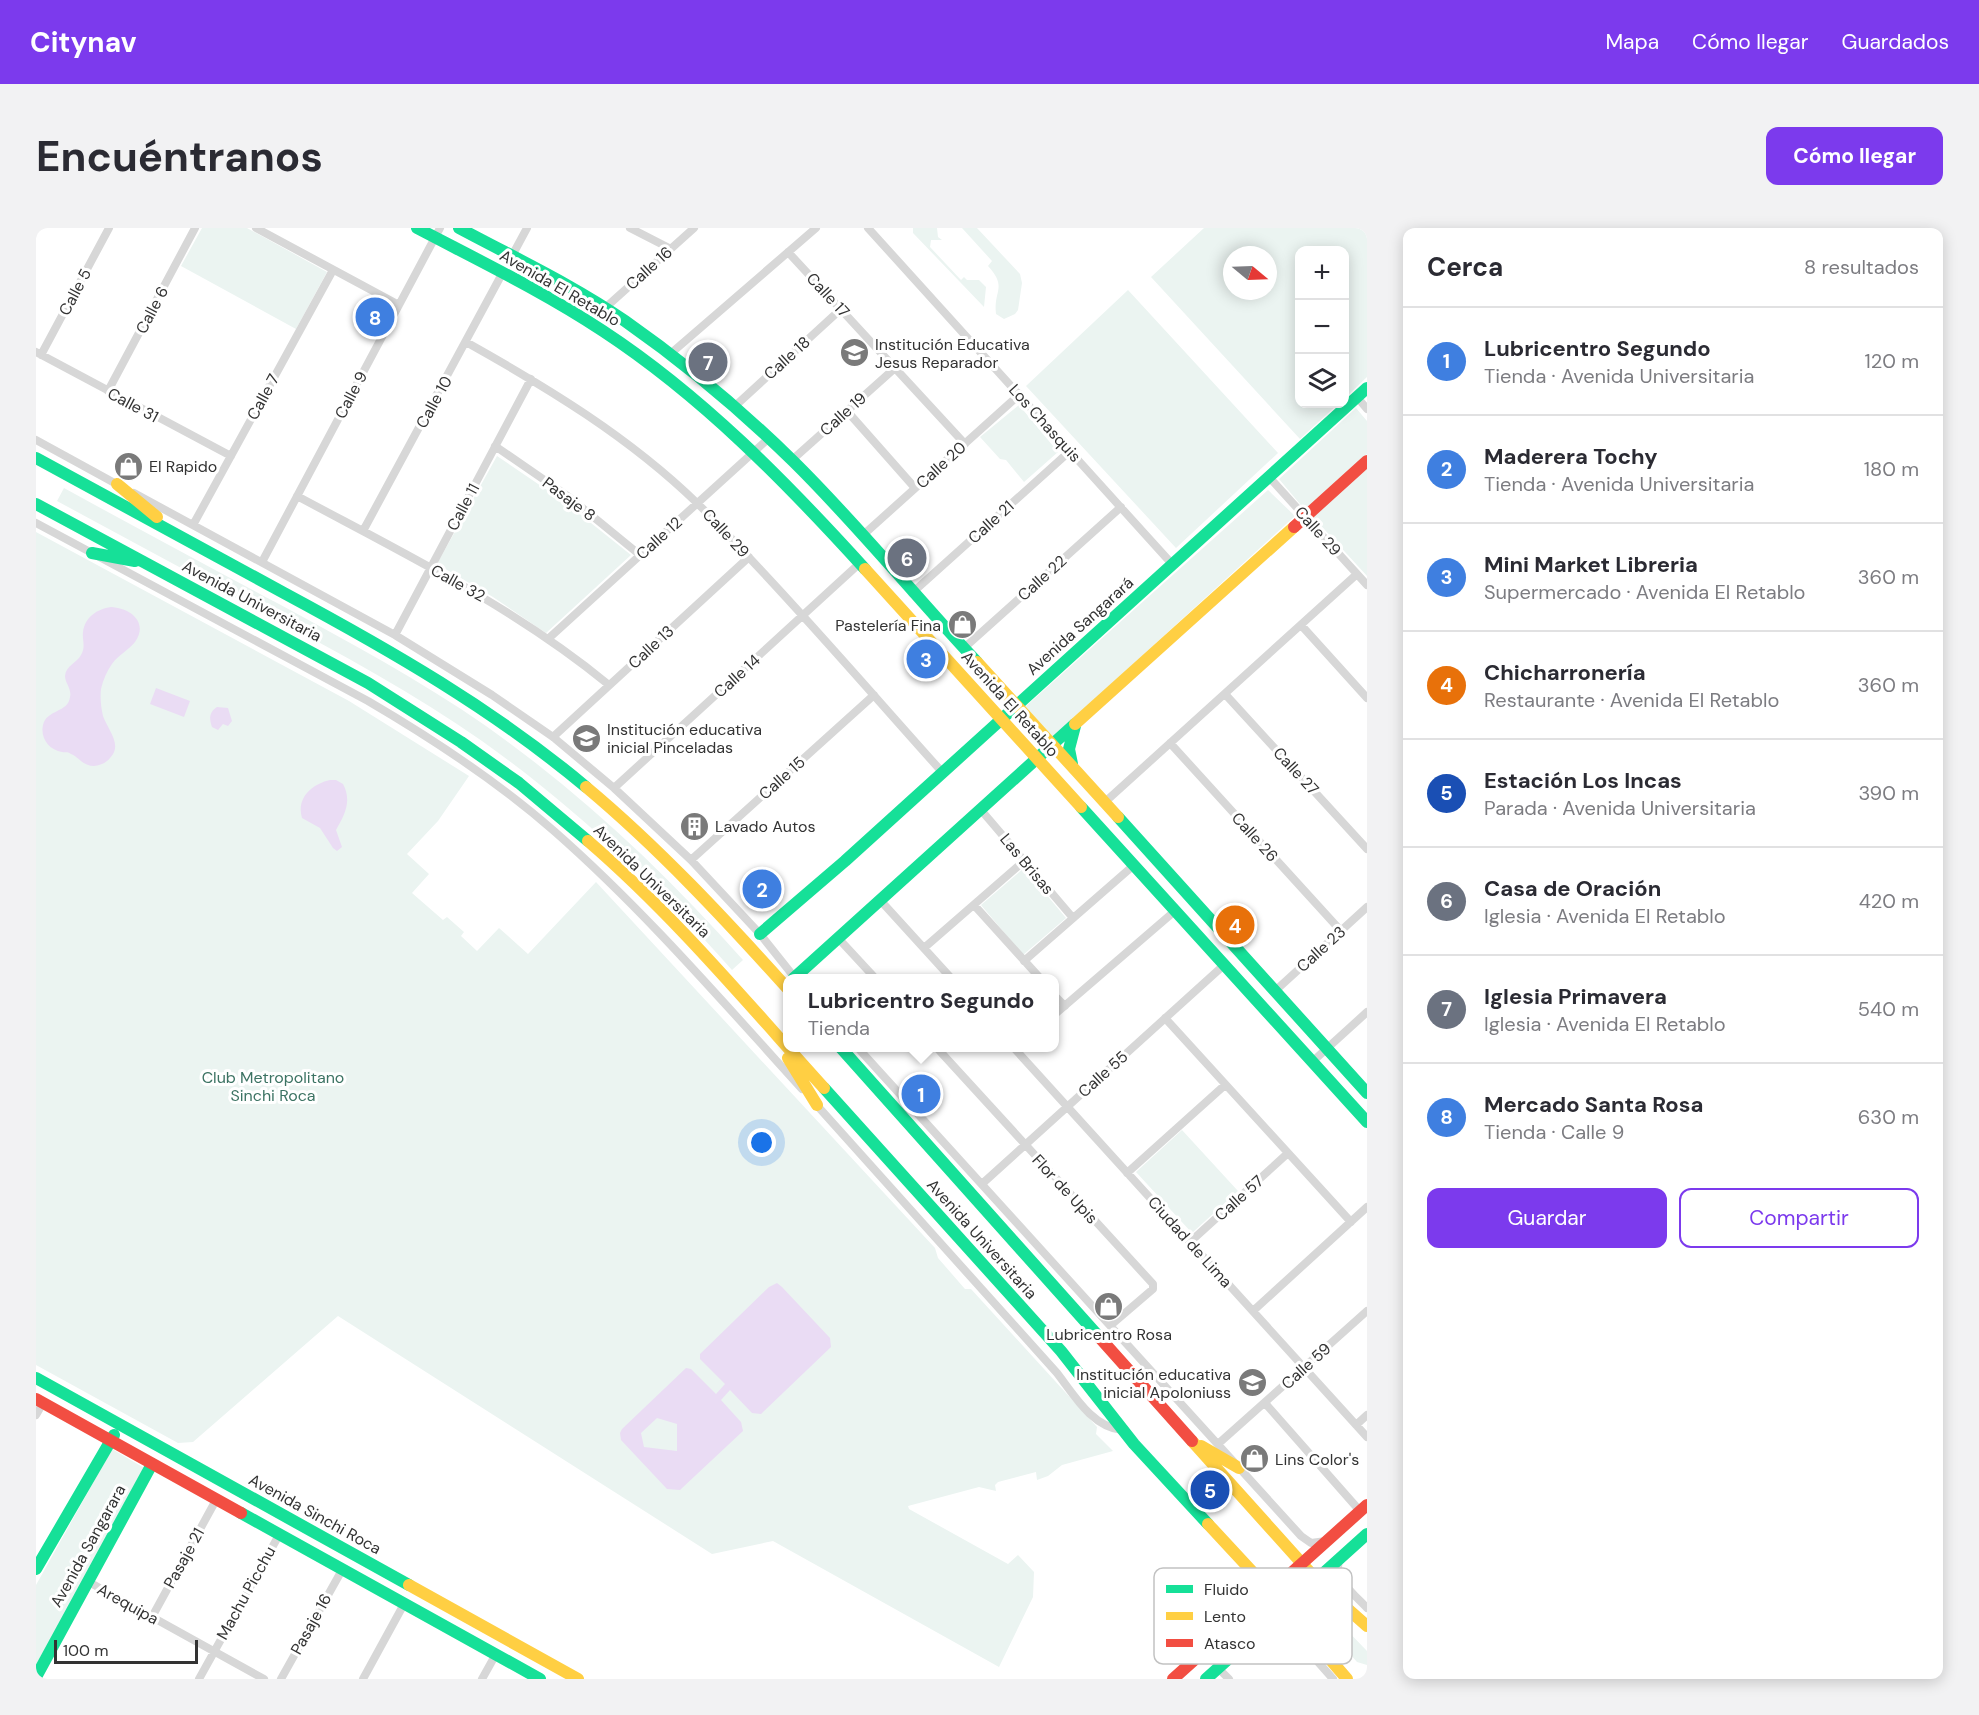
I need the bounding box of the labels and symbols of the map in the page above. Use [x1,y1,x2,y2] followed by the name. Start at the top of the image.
[621,242,677,294] street label: Calle 16
[496,245,624,331] street label: Avenida El Retablo
[1223,246,1277,300] north arrow
[54,265,96,319] street label: Calle 5
[802,268,854,322] street label: Calle 17
[131,283,173,337] street label: Calle 6
[356,294,394,340] pin: 8
[759,332,815,384] street label: Calle 18
[875,334,1030,373] place label: Institución Educativa Jesus Reparador
[838,337,870,369] school or university icon: Institución Educativa Jesus Reparador
[688,340,728,384] pin: 7
[330,368,372,422] street label: Calle 9
[242,370,284,424] street label: Calle 7
[411,372,457,432] street label: Calle 10
[1004,379,1086,467] street label: Los Chasquis
[104,383,162,427] street label: Calle 31
[815,388,871,440] street label: Calle 19
[911,437,971,493] street label: Calle 20
[112,450,144,482] shop icon: El Rapido
[149,456,217,477] place label: El Rapido
[538,472,600,526] street label: Pasaje 8
[442,480,484,534] street label: Calle 11
[964,496,1018,548] street label: Calle 21
[1290,502,1346,560] street label: Calle 29
[698,504,754,562] street label: Calle 29
[632,512,686,564] street label: Calle 12
[888,536,926,580] pin: 6
[1013,550,1071,606] street label: Calle 22
[179,555,325,647] street label: Avenida Universitaria
[427,559,489,607] street label: Calle 32
[1022,572,1138,680] street label: Avenida Sangarará
[946,609,978,641] shop icon: Pastelería Fina
[835,615,941,636] place label: Pastelería Fina
[624,621,678,673] street label: Calle 13
[906,636,946,682] pin: 3
[957,647,1063,761] street label: Avenida El Retablo
[709,649,765,702] street label: Calle 14
[607,719,762,758] place label: Institución educativa inicial Pinceladas
[570,722,602,754] school or university icon: Institución educativa inicial Pinceladas
[1268,743,1324,799] street label: Calle 27
[754,752,810,804] street label: Calle 15
[1227,808,1283,866] street label: Calle 26
[678,810,710,842] building icon: Lavado Autos
[715,816,816,837] place label: Lavado Autos
[589,820,715,942] street label: Avenida Universitaria
[995,829,1059,899] street label: Las Brisas
[742,866,782,912] pin: 2
[1216,902,1254,948] pin: 4
[1292,921,1350,977] street label: Calle 23
[1074,1046,1132,1102] street label: Calle 55
[202,1067,344,1106] park label: Club Metropolitano Sinchi Roca
[902,1072,940,1116] pin: 1
[747,1128,776,1157] your location
[1027,1150,1103,1228] street label: Flor de Upis
[1210,1171,1268,1225] street label: Calle 57
[922,1174,1042,1304] street label: Avenida Universitaria
[1143,1192,1237,1292] street label: Ciudad de Lima
[1093,1290,1125,1322] shop icon: Lubricentro Rosa
[1046,1324,1172,1345] place label: Lubricentro Rosa
[1277,1338,1335,1394] street label: Calle 59
[1076,1364,1231,1403] place label: Institución educativa inicial Apoloniuss
[1236,1367,1268,1399] school or university icon: Institución educativa inicial Apoloniuss
[1238,1443,1270,1475] shop icon: Lins Color's
[1275,1449,1359,1470] place label: Lins Color's
[1190,1468,1230,1512] pin: 5
[245,1469,385,1559] street label: Avenida Sinchi Roca
[46,1481,130,1611] street label: Avenida Sangarara
[159,1524,209,1592] street label: Pasaje 21
[212,1543,280,1643] street label: Machu Picchu
[1154,1568,1352,1664] legend
[94,1579,162,1629] street label: Arequipa
[1204,1579,1249,1600] text: Fluido
[286,1590,336,1658] street label: Pasaje 16
[1204,1606,1246,1627] text: Lento
[1204,1633,1256,1654] text: Atasco
[54,1637,198,1664] scale bar

